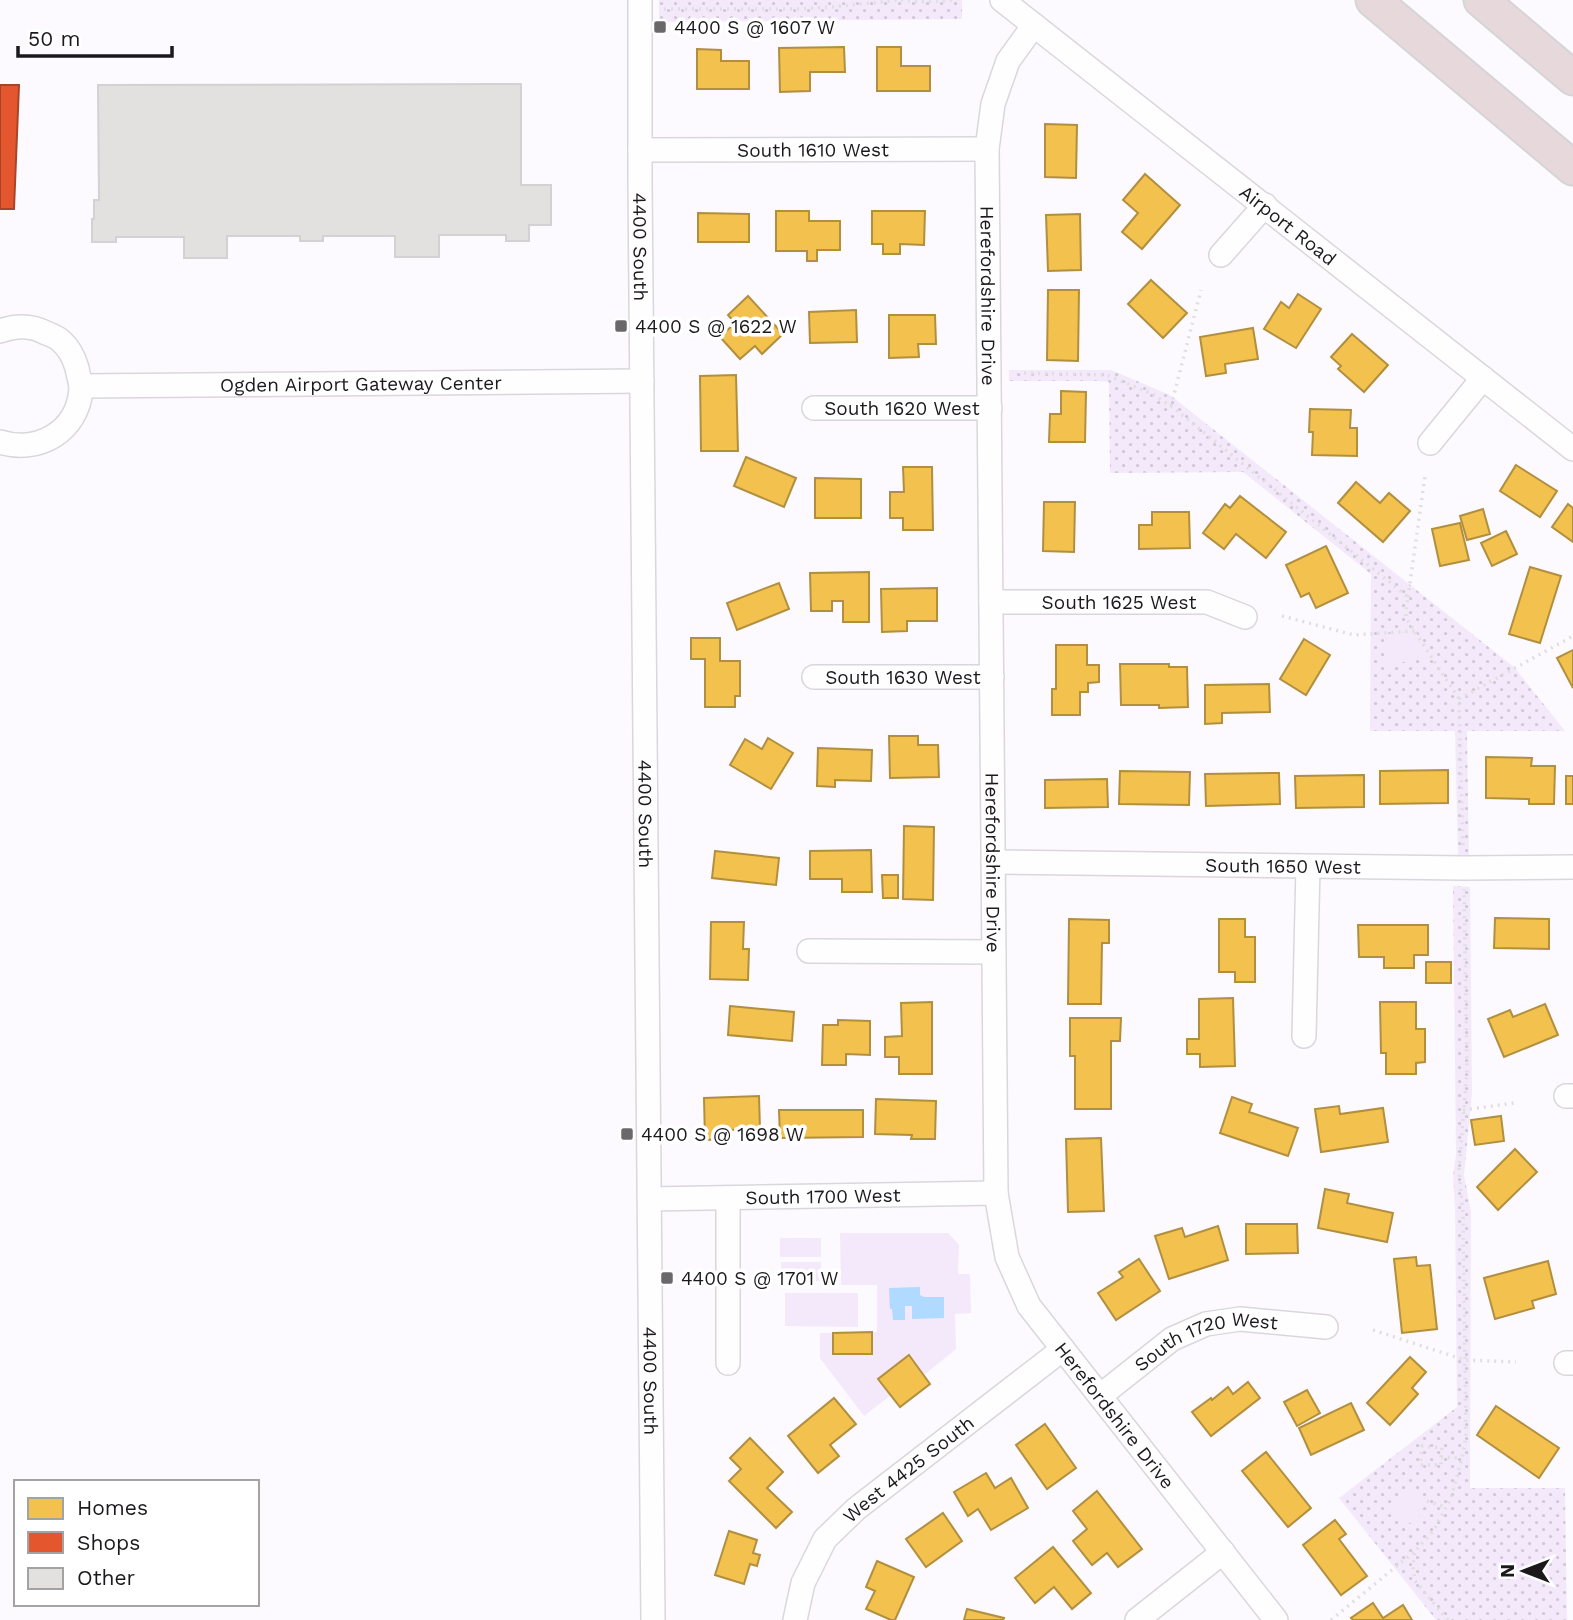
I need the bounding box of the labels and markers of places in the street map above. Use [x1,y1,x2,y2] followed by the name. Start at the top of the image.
[674,16,835,39] place label: 4400 S @ 1607 W
[652,19,668,35] marker: 4400 S @ 1607 W
[635,315,797,338] place label: 4400 S @ 1622 W
[613,318,629,334] marker: 4400 S @ 1622 W
[641,1123,804,1146] place label: 4400 S @ 1698 W
[619,1126,635,1142] marker: 4400 S @ 1698 W
[681,1267,839,1290] place label: 4400 S @ 1701 W
[659,1270,675,1286] marker: 4400 S @ 1701 W

